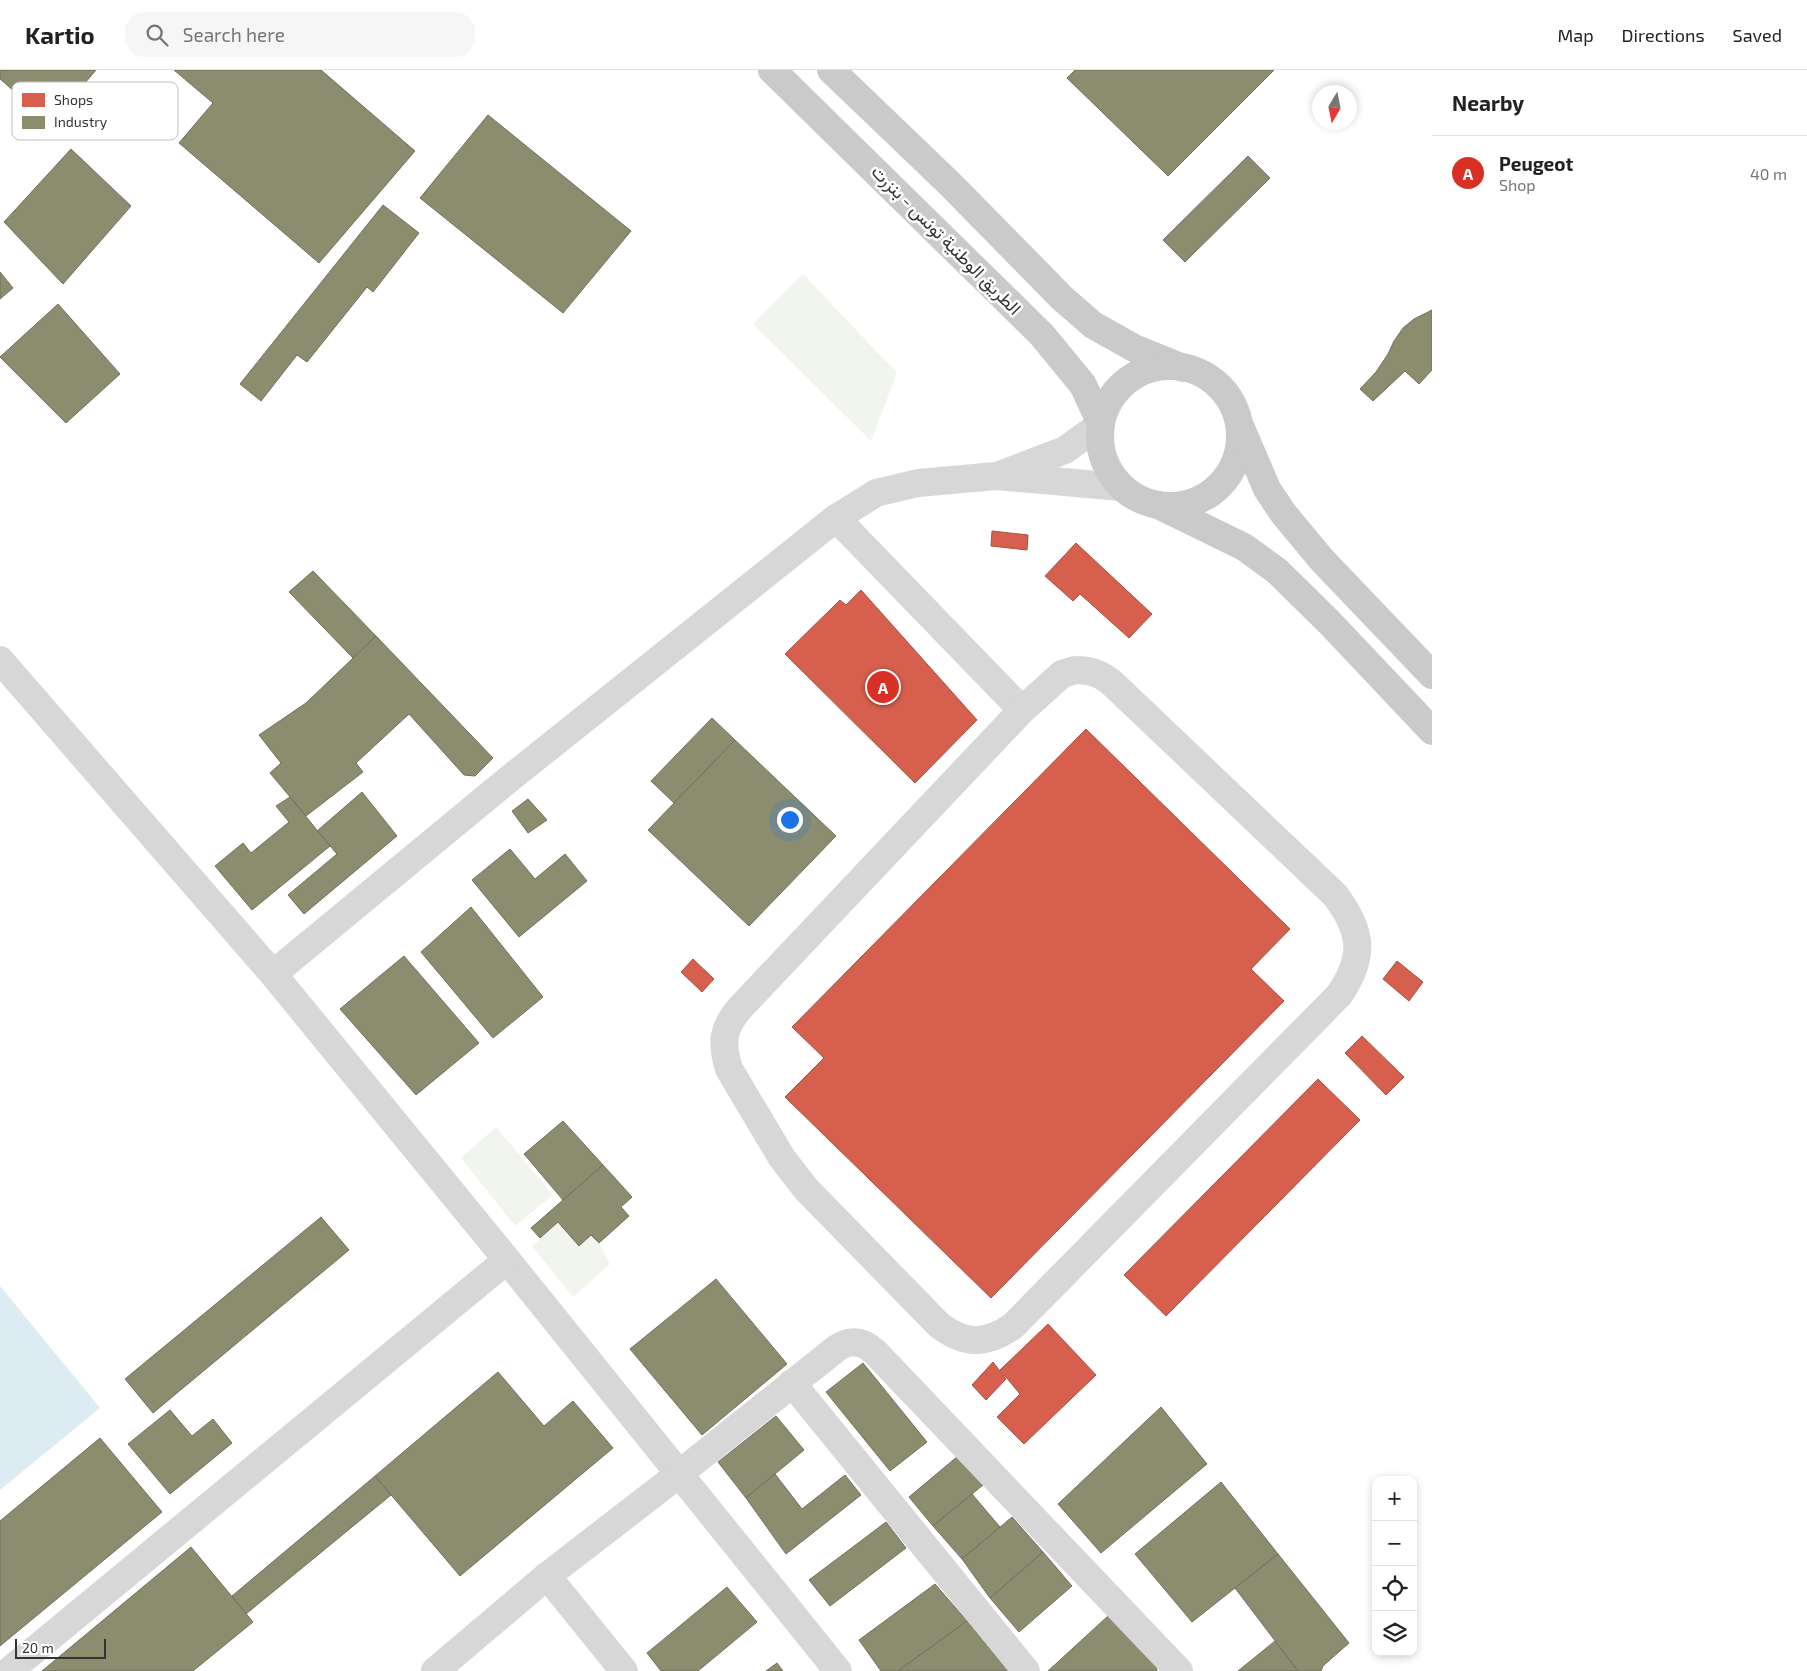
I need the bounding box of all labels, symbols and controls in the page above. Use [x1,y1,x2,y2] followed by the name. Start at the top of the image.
[125,12,475,57] search box
[25,20,95,49] text: Kartio
[143,21,171,49] icon: search
[183,23,285,46] text: Search here
[1557,24,1594,46] text: Map
[1622,24,1705,46] text: Directions
[1733,24,1782,46] text: Saved
[12,82,178,140] legend
[1312,85,1357,130] north arrow
[1452,90,1524,115] text: Nearby
[54,91,93,108] text: Shops
[54,113,108,130] text: Industry
[1499,152,1573,175] text: Peugeot
[867,160,1026,319] street label: الطريق الوطنية تونس - بنزرت
[1463,164,1473,183] text: A
[1750,164,1787,183] text: 40 m
[1499,175,1536,194] text: Shop
[867,668,899,706] pin: A
[777,807,803,833] your location
[1372,1476,1417,1656] map controls
[1372,1476,1417,1521] button: +
[1372,1521,1417,1566] button: −
[1372,1566,1417,1611] button: locate
[1372,1611,1417,1656] button: layers
[15,1636,106,1659] scale bar
[22,1639,54,1656] text: 20 m

